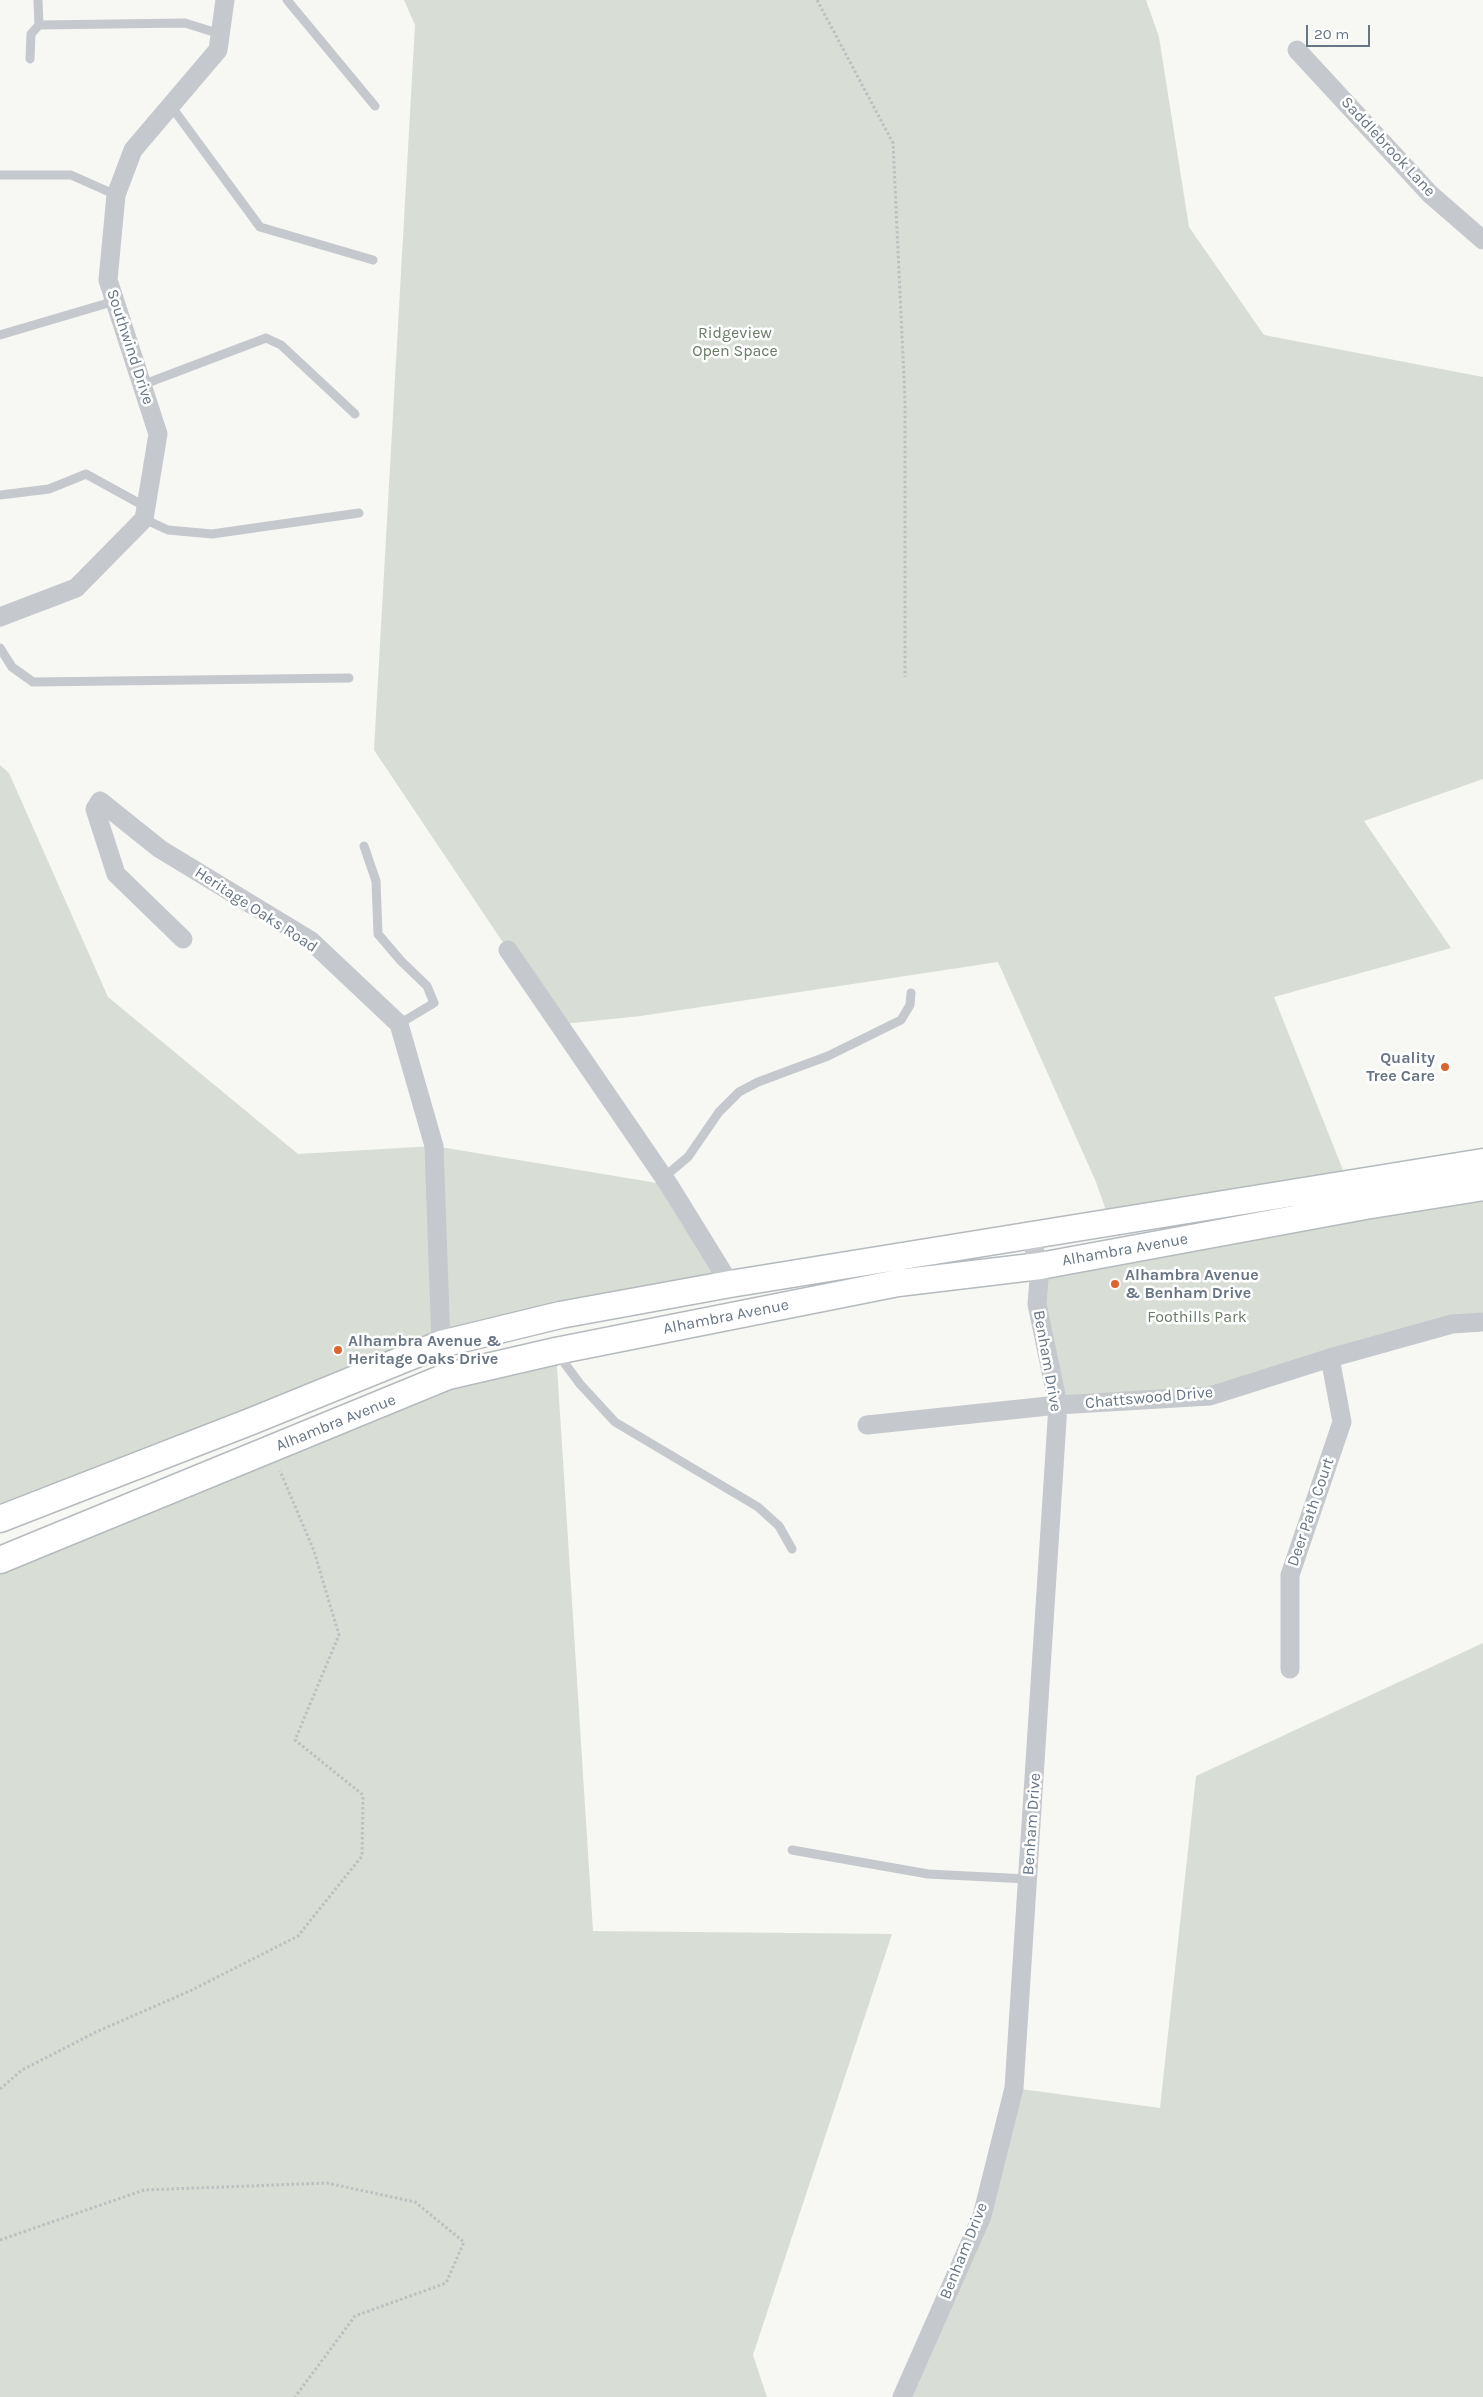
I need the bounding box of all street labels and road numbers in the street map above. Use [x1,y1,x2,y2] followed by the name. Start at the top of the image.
[1337,93,1439,201] street label: Saddlebrook Lane
[102,287,158,407] street label: Southwind Drive
[191,863,321,957] street label: Heritage Oaks Road
[1060,1229,1190,1271] street label: Alhambra Avenue
[662,1295,790,1339] street label: Alhambra Avenue
[1029,1309,1065,1413] street label: Benham Drive
[1084,1383,1214,1413] street label: Chattswood Drive
[273,1390,399,1456] street label: Alhambra Avenue
[1283,1455,1339,1569] street label: Deer Path Court
[1019,1772,1045,1876] street label: Benham Drive
[936,2200,992,2302] street label: Benham Drive

